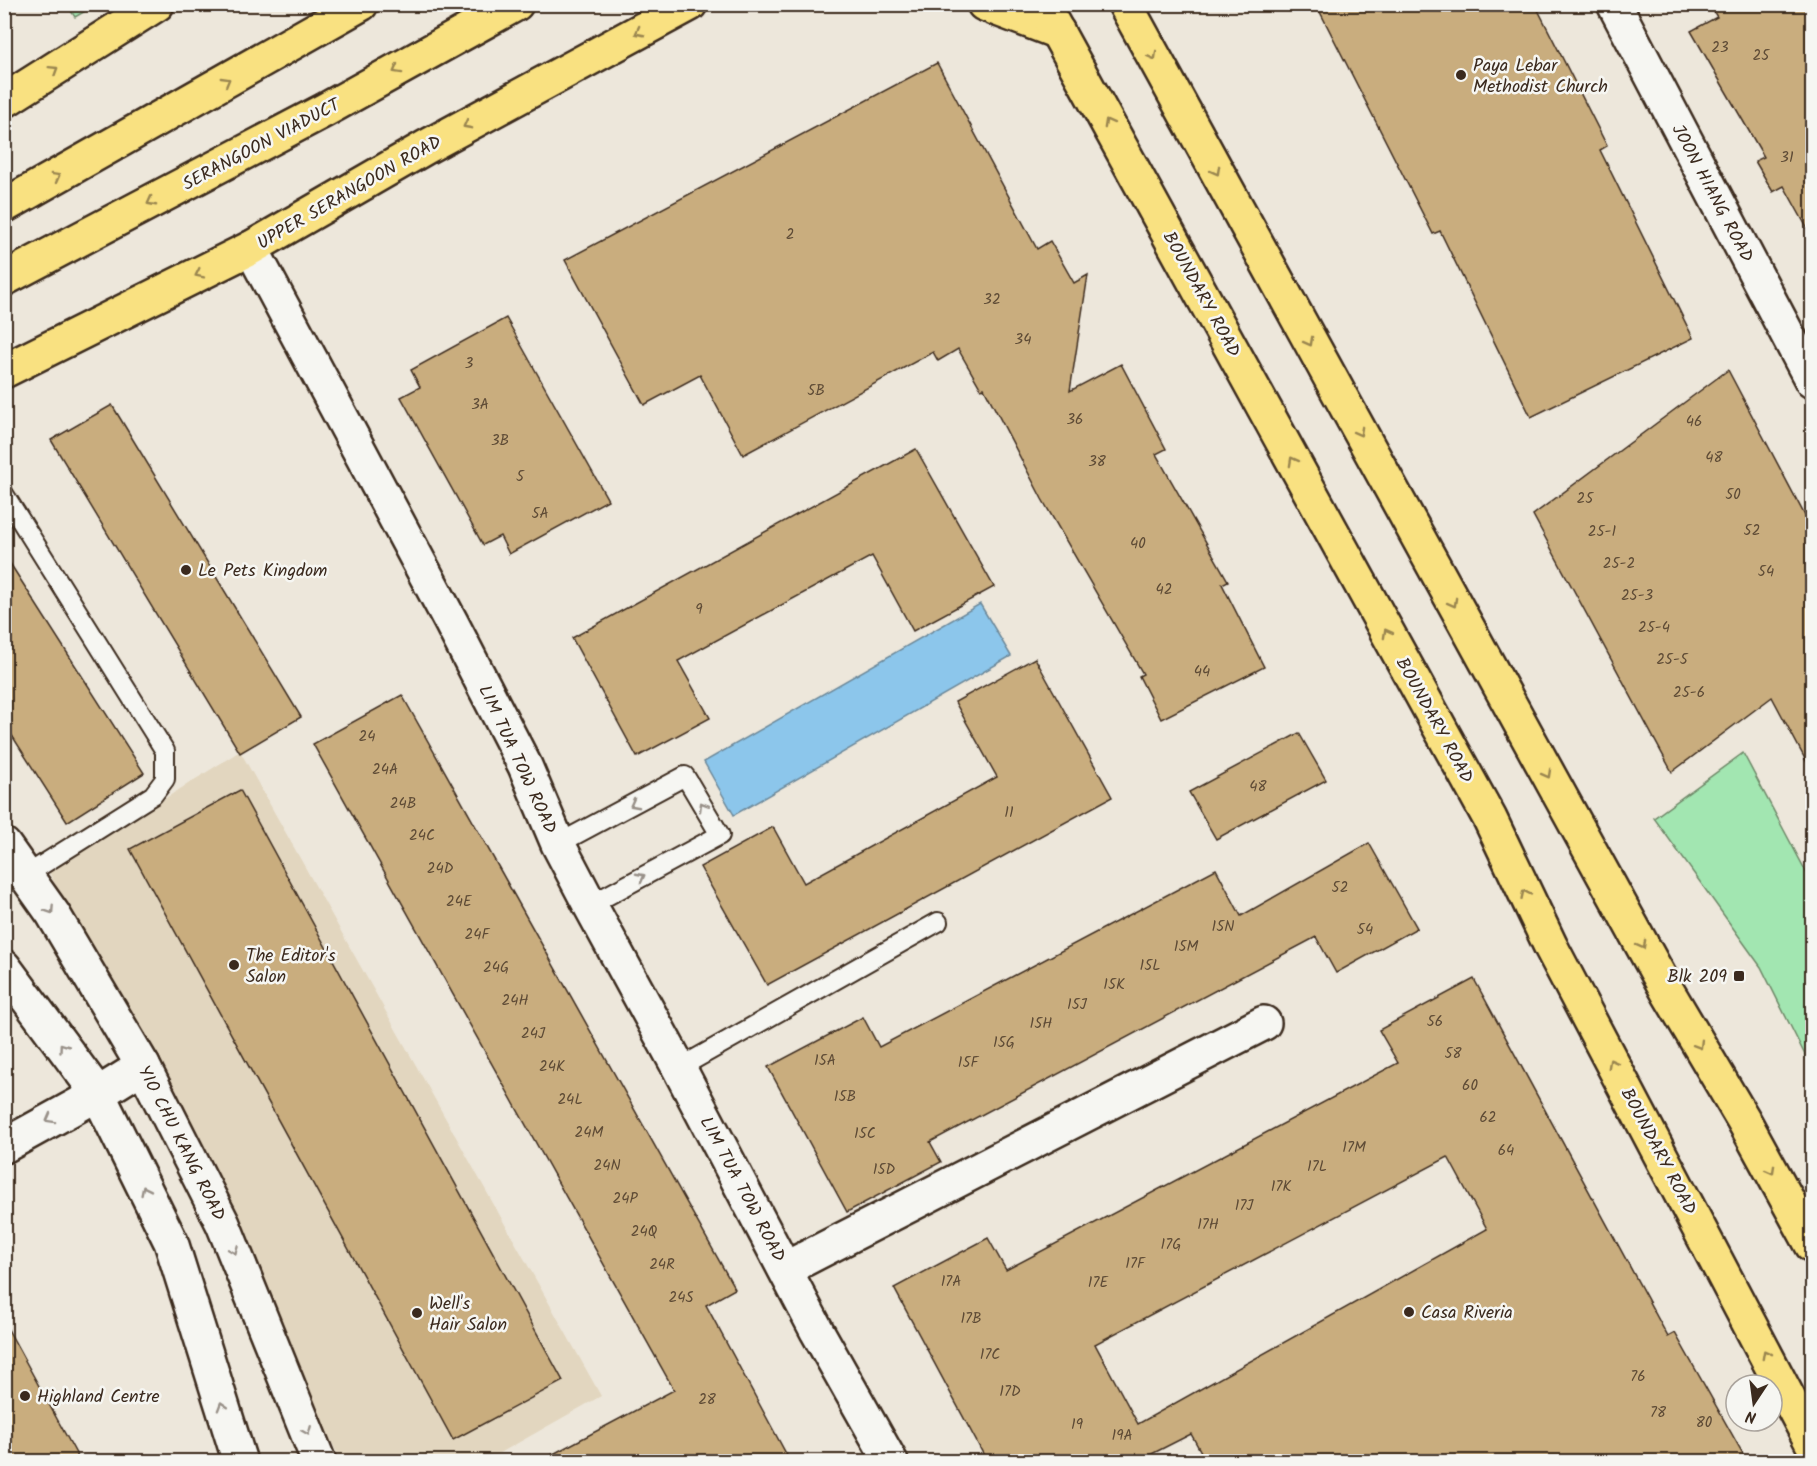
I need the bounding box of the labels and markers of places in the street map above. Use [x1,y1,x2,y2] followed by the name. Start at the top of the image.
[1473,52,1608,102] place label: Paya Lebar Methodist Church
[1454,68,1468,82] marker: Paya Lebar Methodist Church
[198,557,327,586] place label: Le Pets Kingdom
[179,563,193,577] marker: Le Pets Kingdom
[246,942,336,992] place label: The Editor's Salon
[227,958,241,972] marker: The Editor's Salon
[1667,963,1727,992] place label: Blk 209
[1732,969,1746,983] marker: Blk 209
[429,1290,507,1340] place label: Well's Hair Salon
[1421,1299,1513,1328] place label: Casa Riveria
[1402,1305,1416,1319] marker: Casa Riveria
[410,1306,424,1320] marker: Well's Hair Salon
[37,1383,160,1412] place label: Highland Centre
[18,1389,32,1403] marker: Highland Centre

